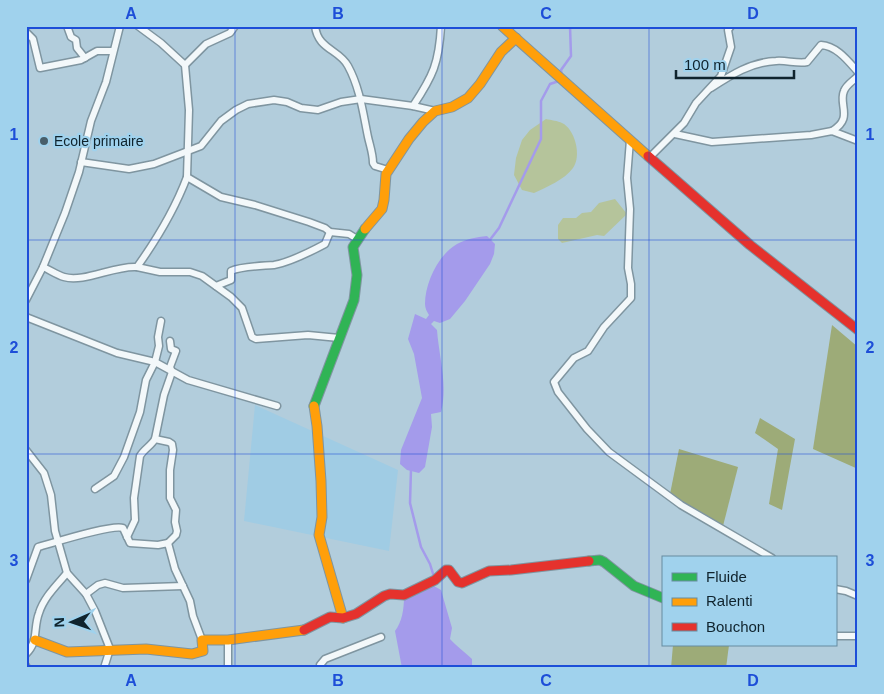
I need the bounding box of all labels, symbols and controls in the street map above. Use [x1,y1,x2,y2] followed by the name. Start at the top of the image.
[125,5,137,22] text: A
[332,5,344,22] text: B
[540,5,552,22] text: C
[747,5,759,22] text: D
[676,48,794,80] scale bar
[684,56,726,73] text: 100 m
[10,126,19,143] text: 1
[866,126,875,143] text: 1
[54,133,144,149] place label: Ecole primaire
[38,135,50,147] marker: Ecole primaire
[10,339,19,356] text: 2
[866,339,875,356] text: 2
[10,552,19,569] text: 3
[866,552,875,569] text: 3
[662,556,836,646] legend
[706,568,747,585] text: Fluide
[706,592,753,609] text: Ralenti
[48,596,98,646] north arrow
[51,617,67,628] text: N
[706,618,765,635] text: Bouchon
[125,672,137,689] text: A
[332,672,344,689] text: B
[540,672,552,689] text: C
[747,672,759,689] text: D

